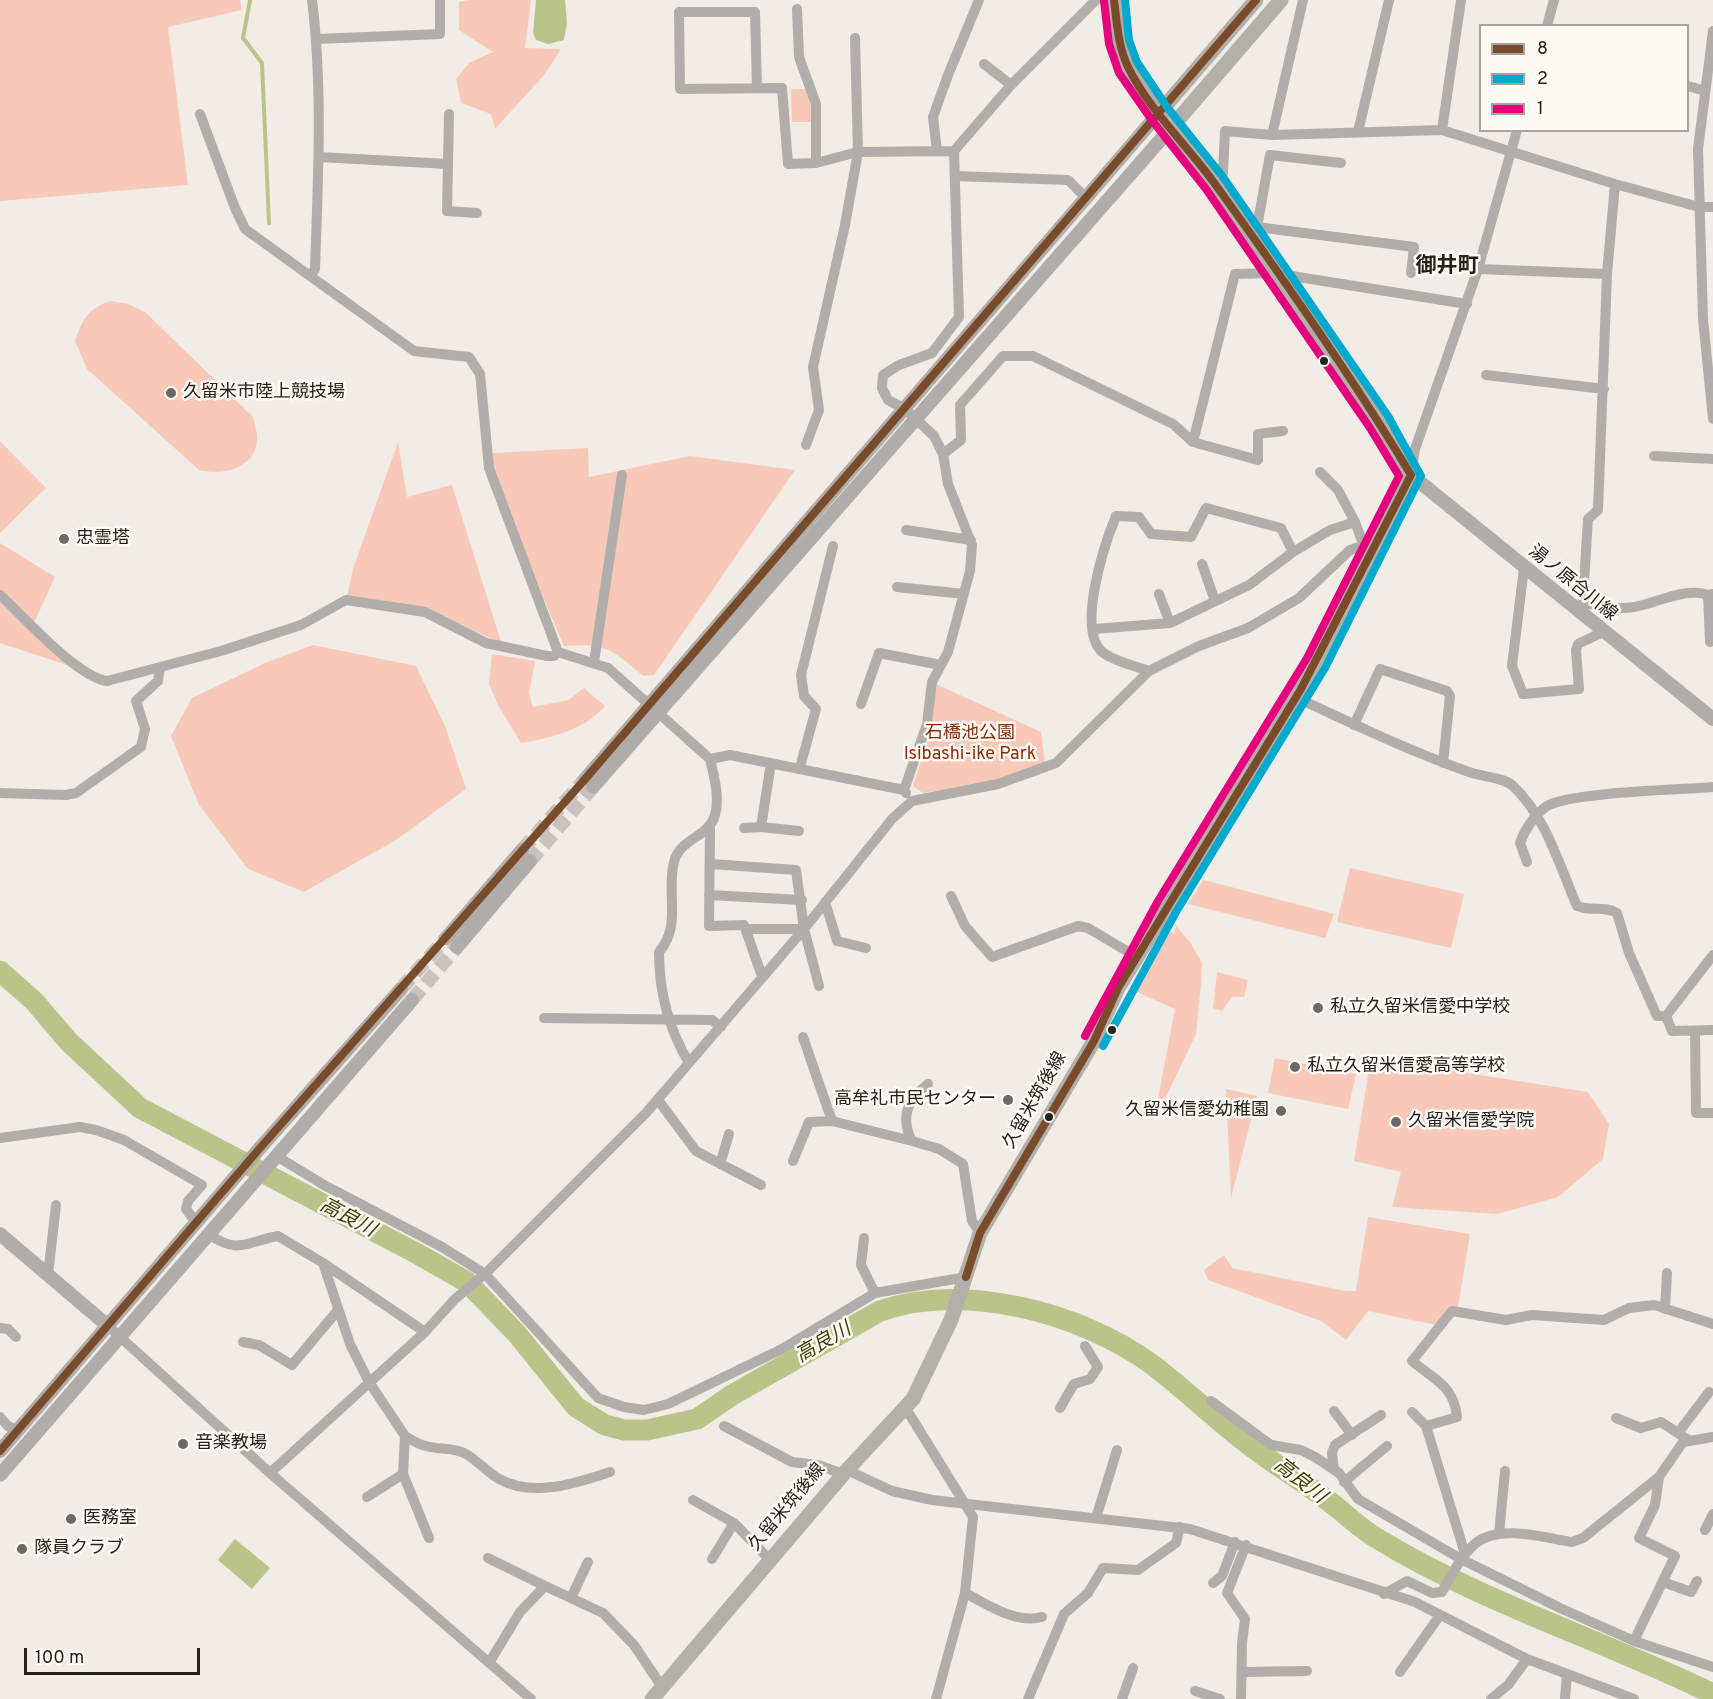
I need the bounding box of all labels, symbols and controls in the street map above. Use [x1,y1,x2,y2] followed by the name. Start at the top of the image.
[1479,24,1689,132] legend
[1537,38,1548,61] text: 8
[1537,68,1548,91] text: 2
[1537,98,1544,121] text: 1
[1416,255,1478,281] district label: 御井町
[1318,355,1330,367] unlabelled marker
[183,382,345,404] place label: 久留米市陸上競技場
[164,386,178,400] marker: 久留米市陸上競技場
[76,528,130,550] place label: 忠霊塔
[57,532,71,546] marker: 忠霊塔
[1523,542,1621,626] street label: 湯ノ原合川線
[904,723,1036,766] park label: 石橋池公園 Isibashi-ike Park
[1330,997,1510,1019] place label: 私立久留米信愛中学校
[1311,1001,1325,1015] marker: 私立久留米信愛中学校
[1106,1024,1118,1036] unlabelled marker
[1000,1049,1072,1153] street label: 久留米筑後線
[1307,1056,1505,1078] place label: 私立久留米信愛高等学校
[1288,1060,1302,1074] marker: 私立久留米信愛高等学校
[834,1089,996,1111] place label: 高牟礼市民センター
[1001,1093,1015,1107] marker: 高牟礼市民センター
[1125,1100,1269,1122] place label: 久留米信愛幼稚園
[1274,1104,1288,1118] marker: 久留米信愛幼稚園
[1043,1111,1055,1123] unlabelled marker
[1408,1111,1534,1133] place label: 久留米信愛学院
[1389,1115,1403,1129] marker: 久留米信愛学院
[315,1194,379,1244] water label: 高良川
[792,1319,856,1369] water label: 高良川
[195,1433,267,1455] place label: 音楽教場
[176,1437,190,1451] marker: 音楽教場
[1268,1454,1330,1510] water label: 高良川
[745,1460,831,1556] street label: 久留米筑後線
[83,1508,137,1530] place label: 医務室
[64,1512,78,1526] marker: 医務室
[34,1538,124,1560] place label: 隊員クラブ
[15,1542,29,1556] marker: 隊員クラブ
[27,1636,202,1674] scale bar
[35,1647,84,1670] text: 100 m

